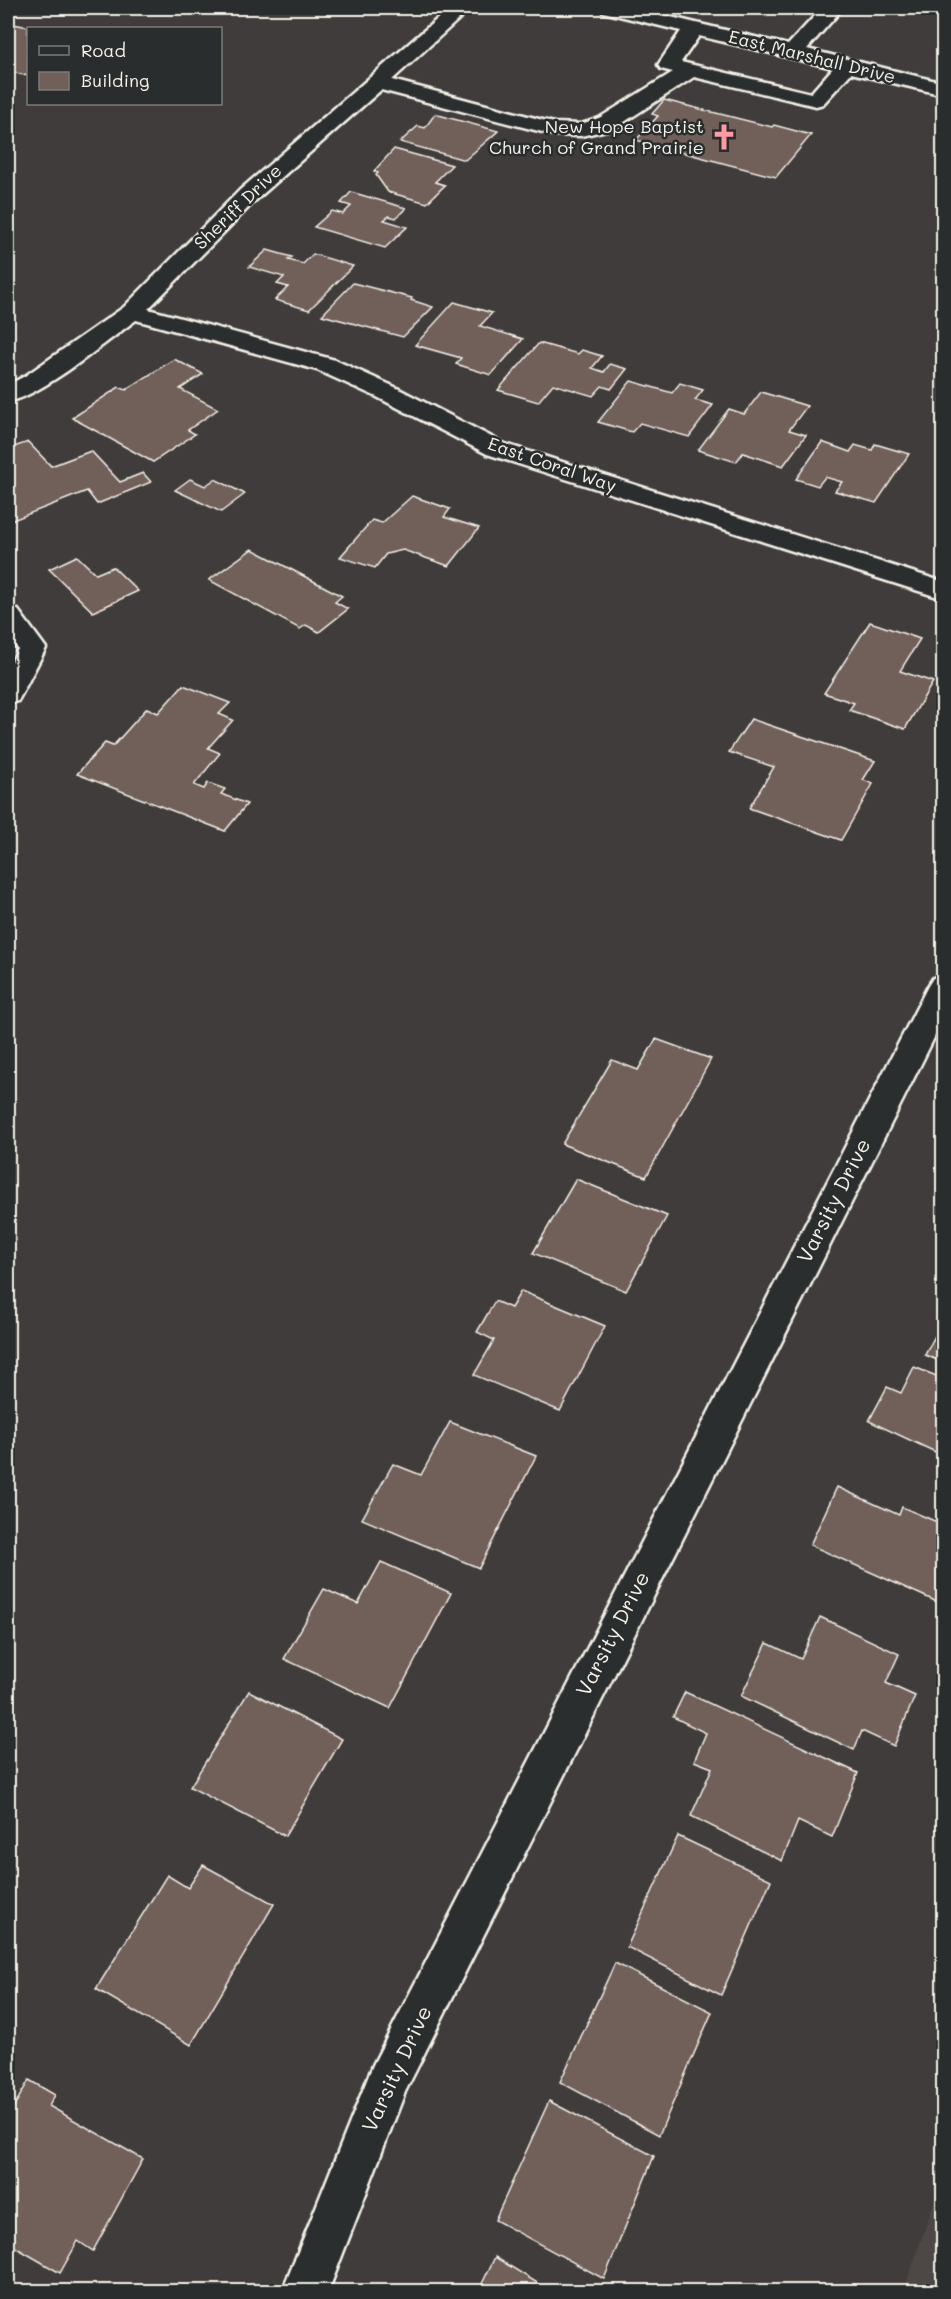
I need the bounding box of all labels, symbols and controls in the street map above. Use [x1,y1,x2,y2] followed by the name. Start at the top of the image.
[726,24,898,88] street label: East Marshall Drive
[27,27,222,105] legend
[81,38,126,62] text: Road
[81,68,149,92] text: Building
[489,114,704,159] place label: New Hope Baptist Church of Grand Prairie
[709,122,739,152] church icon: New Hope Baptist Church of Grand Prairie
[188,158,286,254] street label: Sheriff Drive
[485,431,620,497] street label: East Coral Way
[790,1134,876,1267] street label: Varsity Drive
[569,1567,655,1700] street label: Varsity Drive
[355,2001,437,2136] street label: Varsity Drive

